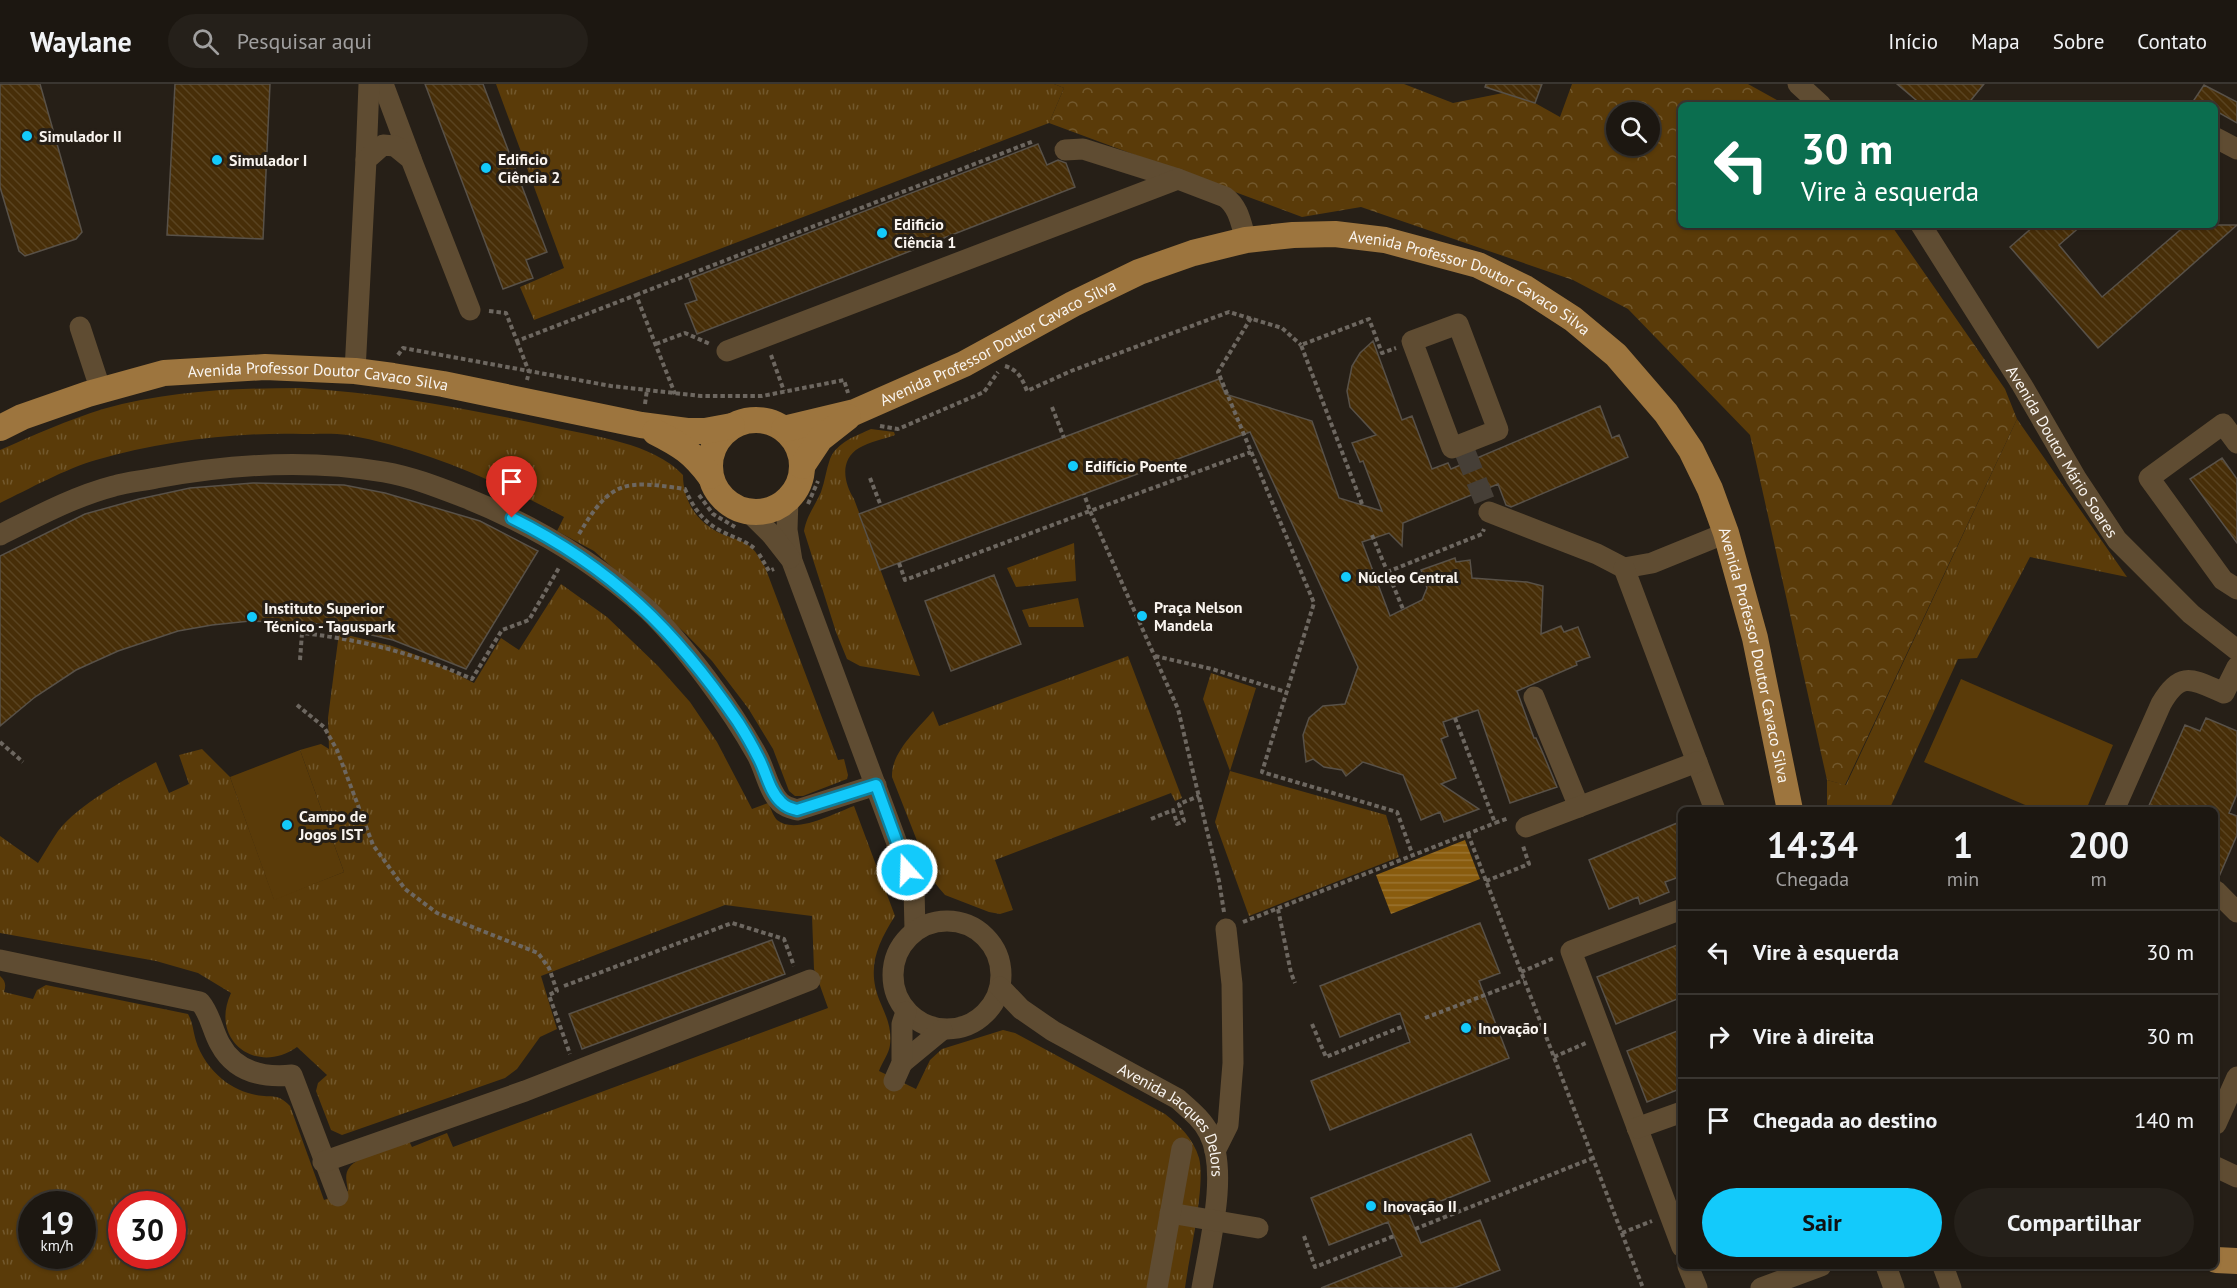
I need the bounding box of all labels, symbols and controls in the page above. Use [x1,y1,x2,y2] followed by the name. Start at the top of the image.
[168,14,588,68] search box
[30,23,132,60] text: Waylane
[189,25,222,58] icon: search
[237,27,372,55] text: Pesquisar aqui
[1888,28,1938,55] text: Início
[1971,28,2020,55] text: Mapa
[2053,28,2104,55] text: Sobre
[2137,28,2207,55] text: Contato
[1606,102,1660,156] map controls
[1606,102,1660,156] button: search
[1801,121,1893,176] text: 30 m
[39,126,122,146] place label: Simulador II
[1702,126,1780,204] icon: left
[20,129,34,143] marker: Simulador II
[498,149,560,187] place label: Edificio Ciência 2
[229,150,307,170] place label: Simulador I
[210,153,224,167] marker: Simulador I
[479,161,493,175] marker: Edificio Ciência 2
[1801,174,1979,208] text: Vire à esquerda
[894,214,956,252] place label: Edificio Ciência 1
[875,226,889,240] marker: Edificio Ciência 1
[1348,226,1595,339] street label: Avenida Professor Doutor Cavaco Silva
[877,275,1119,410] street label: Avenida Professor Doutor Cavaco Silva
[187,357,450,395] street label: Avenida Professor Doutor Cavaco Silva
[2002,362,2123,542] street label: Avenida Doutor Mário Soares
[486,456,537,518] pin
[1085,456,1187,476] place label: Edifício Poente
[1066,459,1080,473] marker: Edifício Poente
[495,465,528,498] icon: arrive
[1715,524,1794,785] street label: Avenida Professor Doutor Cavaco Silva
[1358,567,1459,587] place label: Núcleo Central
[1339,570,1353,584] marker: Núcleo Central
[1154,597,1243,635] place label: Praça Nelson Mandela
[264,598,395,636] place label: Instituto Superior Técnico - Taguspark
[1135,609,1149,623] marker: Praça Nelson Mandela
[245,610,259,624] marker: Instituto Superior Técnico - Taguspark
[298,806,367,844] place label: Campo de Jogos IST
[280,818,294,832] marker: Campo de Jogos IST
[1767,821,1858,868] text: 14:34
[1953,821,1973,868] text: 1
[2068,821,2129,868] text: 200
[875,838,939,902] position arrow
[1776,866,1849,892] text: Chegada
[1947,866,1979,892] text: min
[2091,866,2107,892] text: m
[1702,936,1735,969] icon: left
[1753,938,1899,966] text: Vire à esquerda
[2146,938,2194,966] text: 30 m
[1478,1018,1547,1038] place label: Inovação I
[1702,1020,1735,1053] icon: right
[1459,1021,1473,1035] marker: Inovação I
[1753,1022,1874,1050] text: Vire à direita
[2146,1022,2194,1050] text: 30 m
[1115,1058,1228,1177] street label: Avenida Jacques Delors
[1702,1104,1735,1137] icon: arrive
[1753,1106,1937,1134] text: Chegada ao destino
[2134,1106,2194,1134] text: 140 m
[1702,1188,1942,1257] button: Sair
[1954,1188,2194,1257] button: Compartilhar
[108,1191,186,1269] speed limit sign: 30
[1383,1196,1457,1216] place label: Inovação II
[1364,1199,1378,1213] marker: Inovação II
[40,1203,74,1242] text: 19
[41,1236,73,1255] text: km/h

